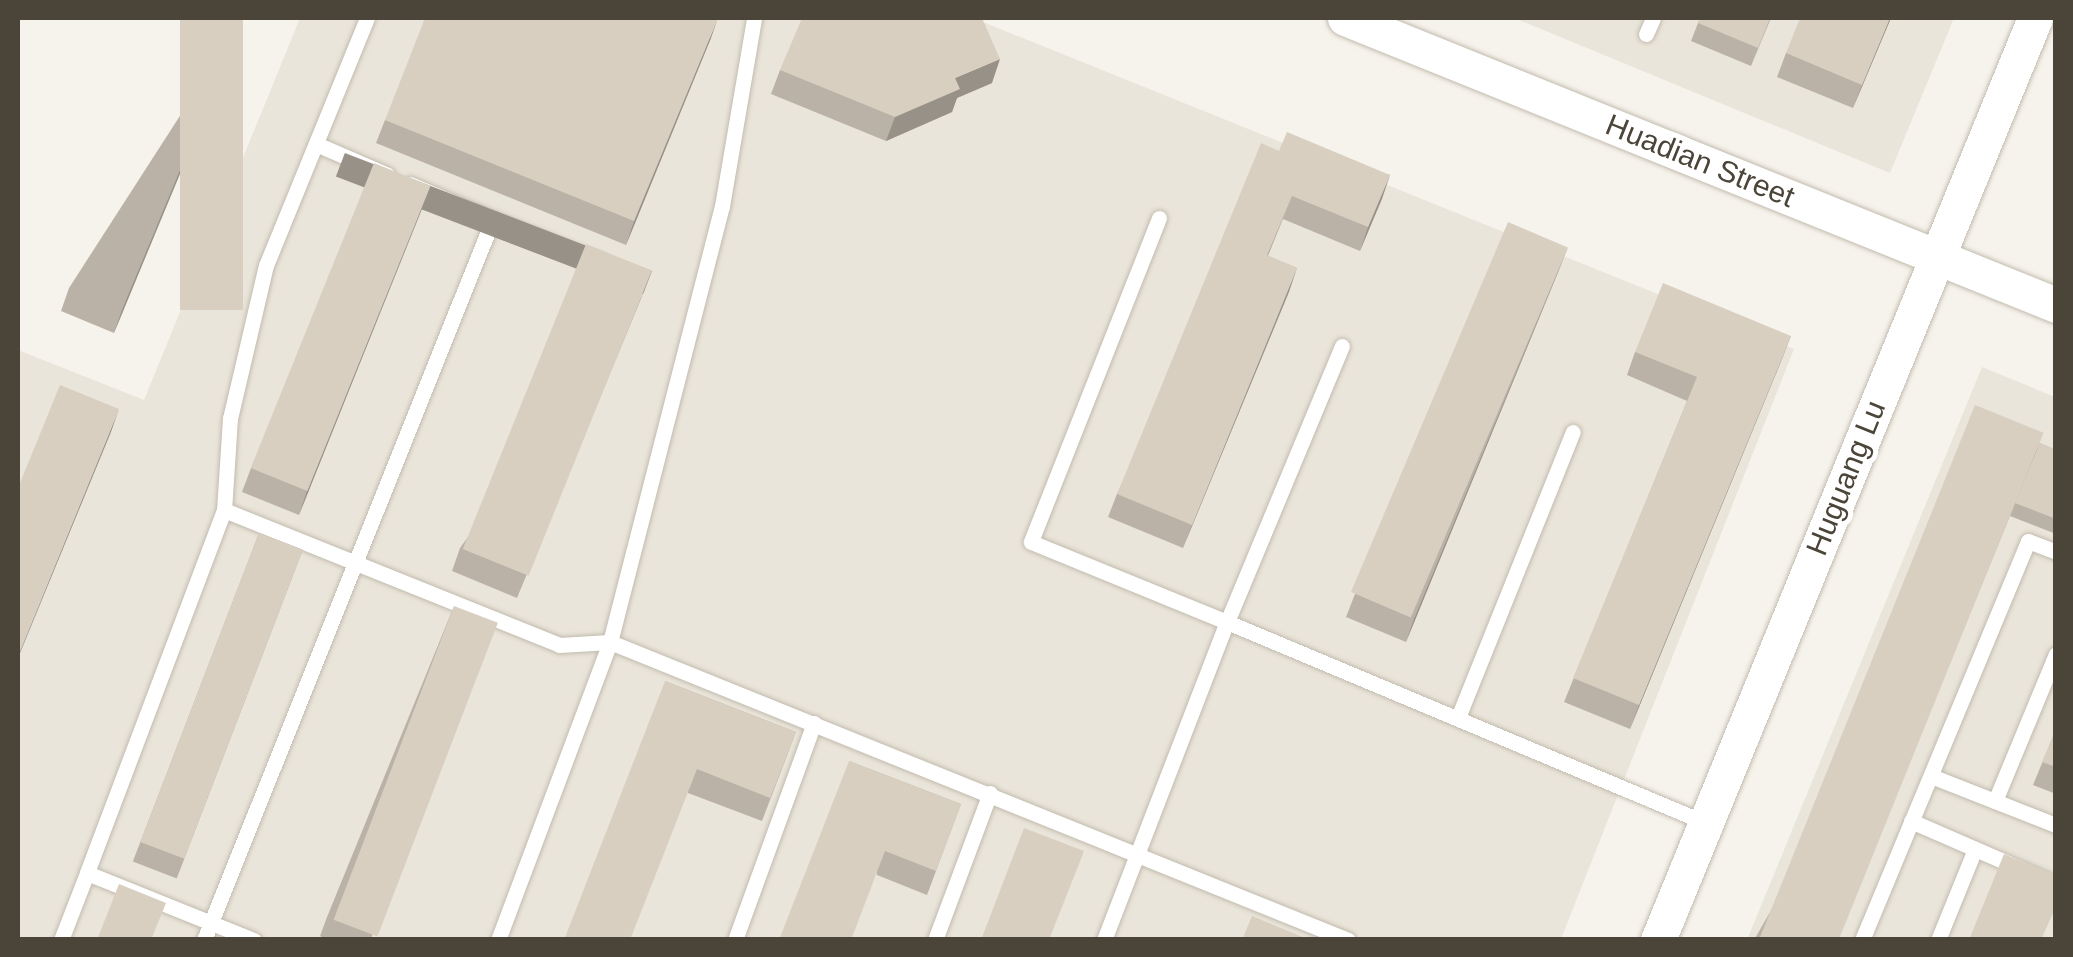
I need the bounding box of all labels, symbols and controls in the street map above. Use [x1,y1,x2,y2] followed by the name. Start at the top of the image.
[1600,107,1800,215] street label: Huadian Street
[1799,395,1893,561] street label: Huguang Lu

